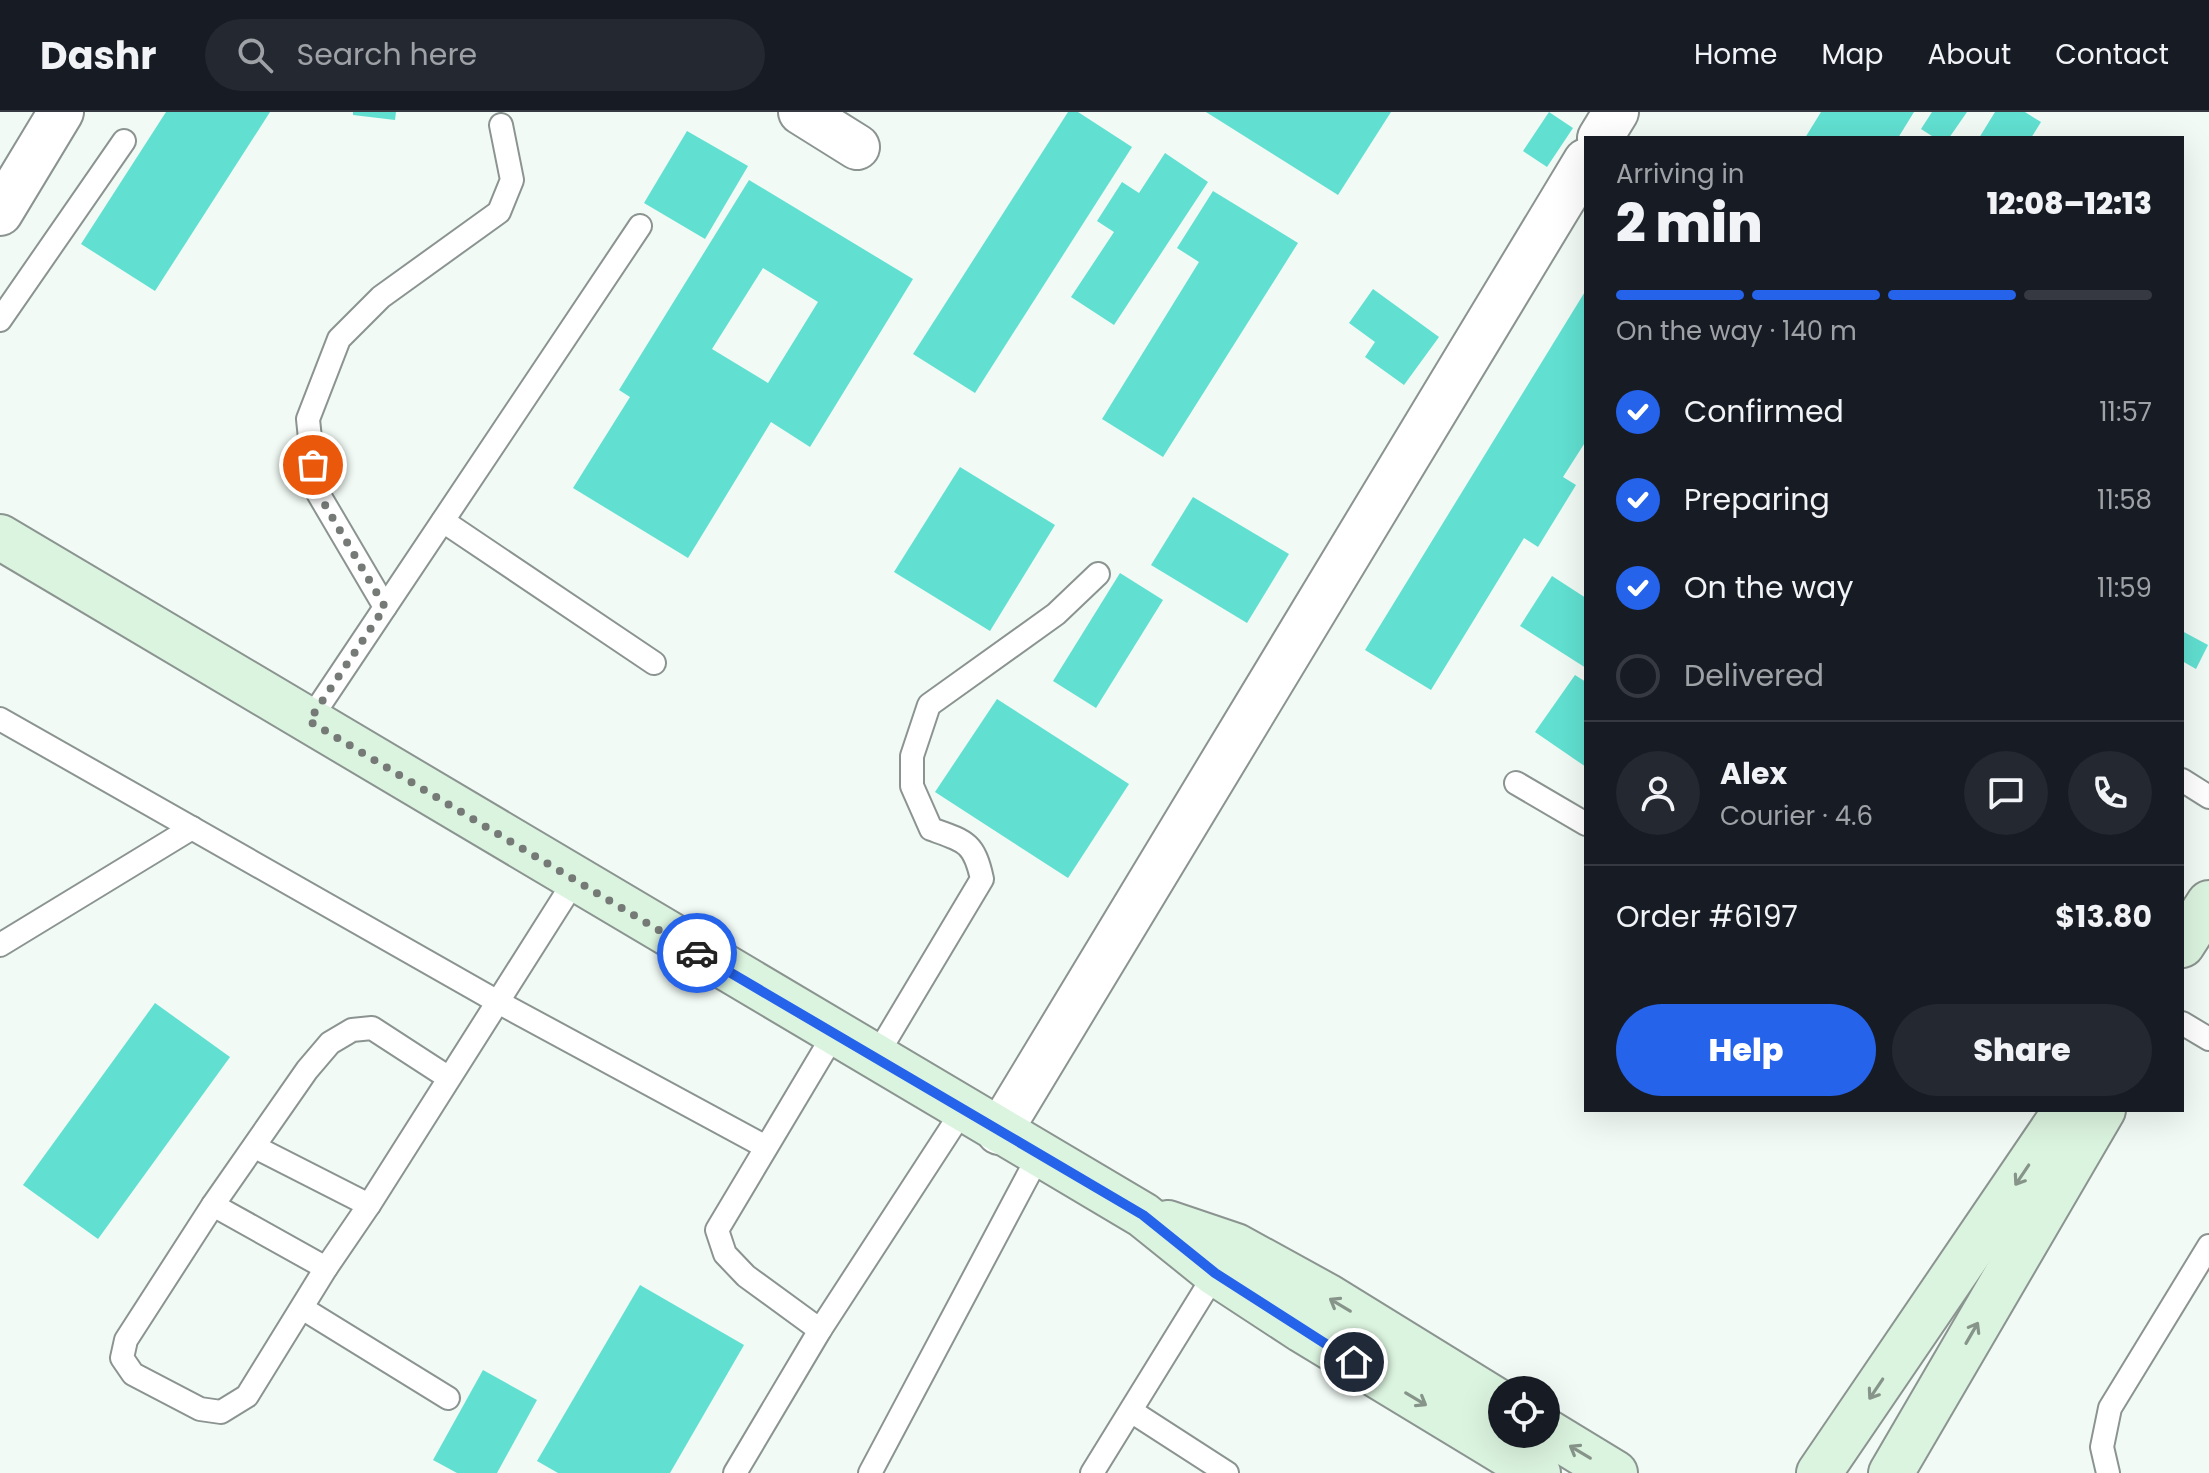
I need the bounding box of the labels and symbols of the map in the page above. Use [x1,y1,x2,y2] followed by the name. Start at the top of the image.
[279,431,347,499] pin
[657,913,737,993] courier
[2014,1163,2030,1185] one-way arrow
[1329,1296,1352,1312] one-way arrow
[1964,1322,1980,1345] one-way arrow
[1320,1328,1388,1396] pin
[1868,1378,1884,1400] one-way arrow
[1404,1391,1427,1407] one-way arrow
[1570,1444,1592,1460] one-way arrow

